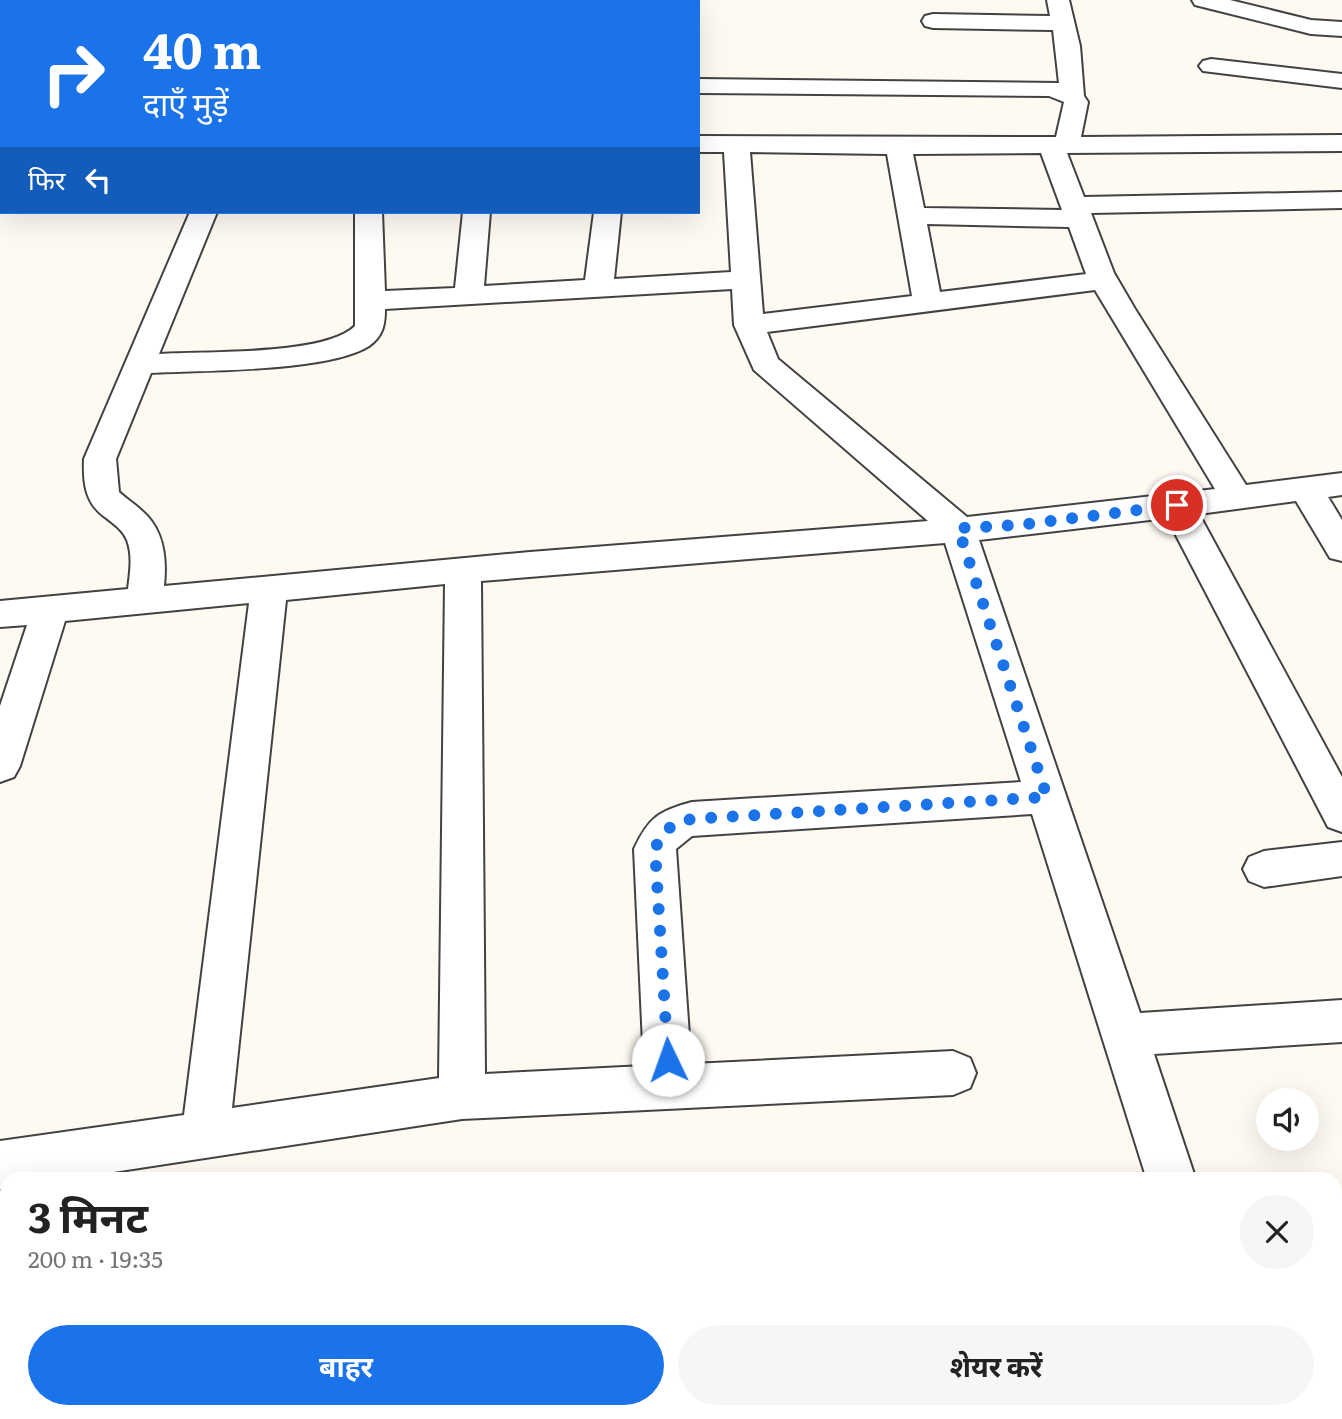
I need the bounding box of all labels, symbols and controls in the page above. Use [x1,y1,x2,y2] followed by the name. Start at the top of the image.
[143,11,261,84] text: 40 m
[28,28,119,119] icon: right
[143,78,229,126] text: दाएँ मुड़ें
[28,159,65,198] text: फिर
[79,161,117,199] icon: left
[1147,475,1207,535] pin
[1158,486,1196,524] icon: arrive
[631,1023,705,1097] position arrow
[1256,1088,1319,1151] map controls
[1256,1088,1319,1151] button: sound
[28,1184,148,1246] text: 3 मिनट
[1240,1195,1314,1269] button: close
[28,1241,163,1275] text: 200 m · 19:35
[28,1325,664,1405] button: बाहर
[678,1325,1314,1405] button: शेयर करें

